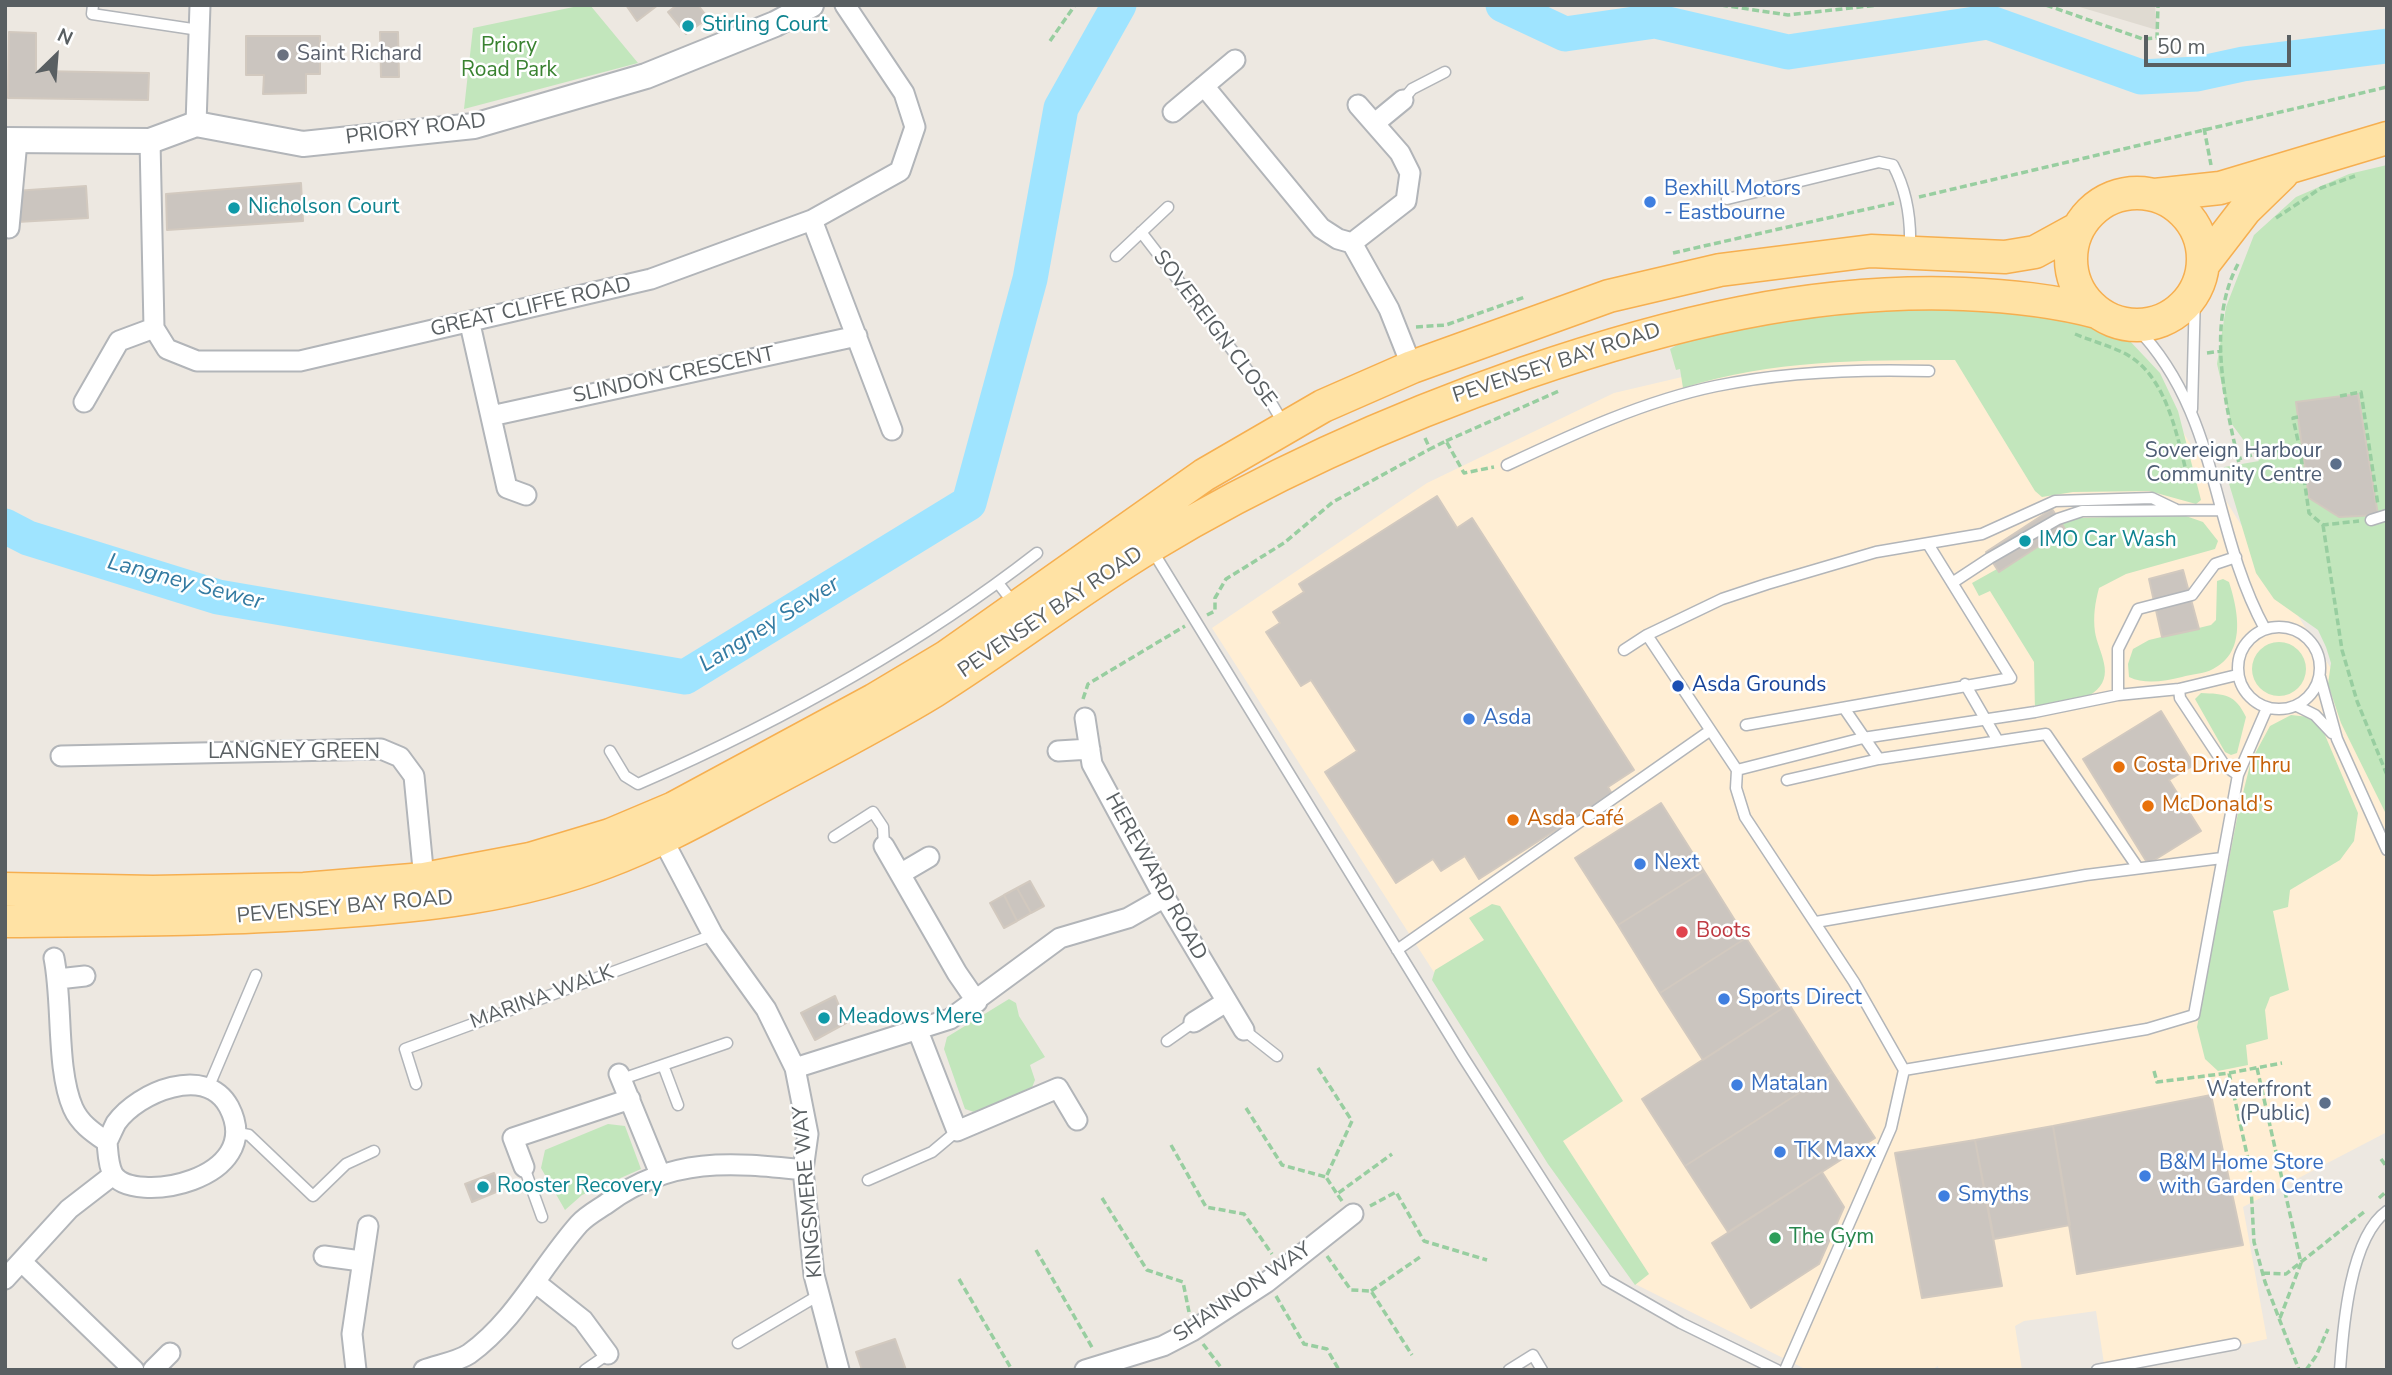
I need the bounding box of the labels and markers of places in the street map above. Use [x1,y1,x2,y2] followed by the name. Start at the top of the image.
[702,13,828,39] place label: Stirling Court
[680,18,696,34] marker: Stirling Court
[297,42,422,68] place label: Saint Richard
[275,47,291,63] marker: Saint Richard
[1664,177,1801,227] place label: Bexhill Motors - Eastbourne
[1642,194,1658,210] marker: Bexhill Motors - Eastbourne
[248,195,399,221] place label: Nicholson Court
[226,200,242,216] marker: Nicholson Court
[2145,439,2322,489] place label: Sovereign Harbour Community Centre
[2328,456,2344,472] marker: Sovereign Harbour Community Centre
[2039,528,2177,554] place label: IMO Car Wash
[2017,533,2033,549] marker: IMO Car Wash
[1692,673,1826,699] place label: Asda Grounds
[1670,678,1686,694] marker: Asda Grounds
[1483,706,1532,732] place label: Asda
[1461,711,1477,727] marker: Asda
[2133,754,2291,780] place label: Costa Drive Thru
[2111,759,2127,775] marker: Costa Drive Thru
[2162,793,2273,819] place label: McDonald's
[2140,798,2156,814] marker: McDonald's
[1527,807,1624,833] place label: Asda Café
[1505,812,1521,828] marker: Asda Café
[1654,851,1699,877] place label: Next
[1632,856,1648,872] marker: Next
[1696,919,1751,945] place label: Boots
[1674,924,1690,940] marker: Boots
[1738,986,1862,1012] place label: Sports Direct
[1716,991,1732,1007] marker: Sports Direct
[838,1005,983,1031] place label: Meadows Mere
[816,1010,832,1026] marker: Meadows Mere
[1751,1072,1828,1098] place label: Matalan
[1729,1077,1745,1093] marker: Matalan
[2206,1078,2311,1128] place label: Waterfront (Public)
[2317,1095,2333,1111] marker: Waterfront (Public)
[1794,1139,1876,1165] place label: TK Maxx
[1772,1144,1788,1160] marker: TK Maxx
[2159,1151,2343,1201] place label: B&M Home Store with Garden Centre
[2137,1168,2153,1184] marker: B&M Home Store with Garden Centre
[497,1174,662,1200] place label: Rooster Recovery
[475,1179,491,1195] marker: Rooster Recovery
[1958,1183,2029,1209] place label: Smyths
[1936,1188,1952,1204] marker: Smyths
[1789,1225,1874,1251] place label: The Gym
[1767,1230,1783,1246] marker: The Gym

